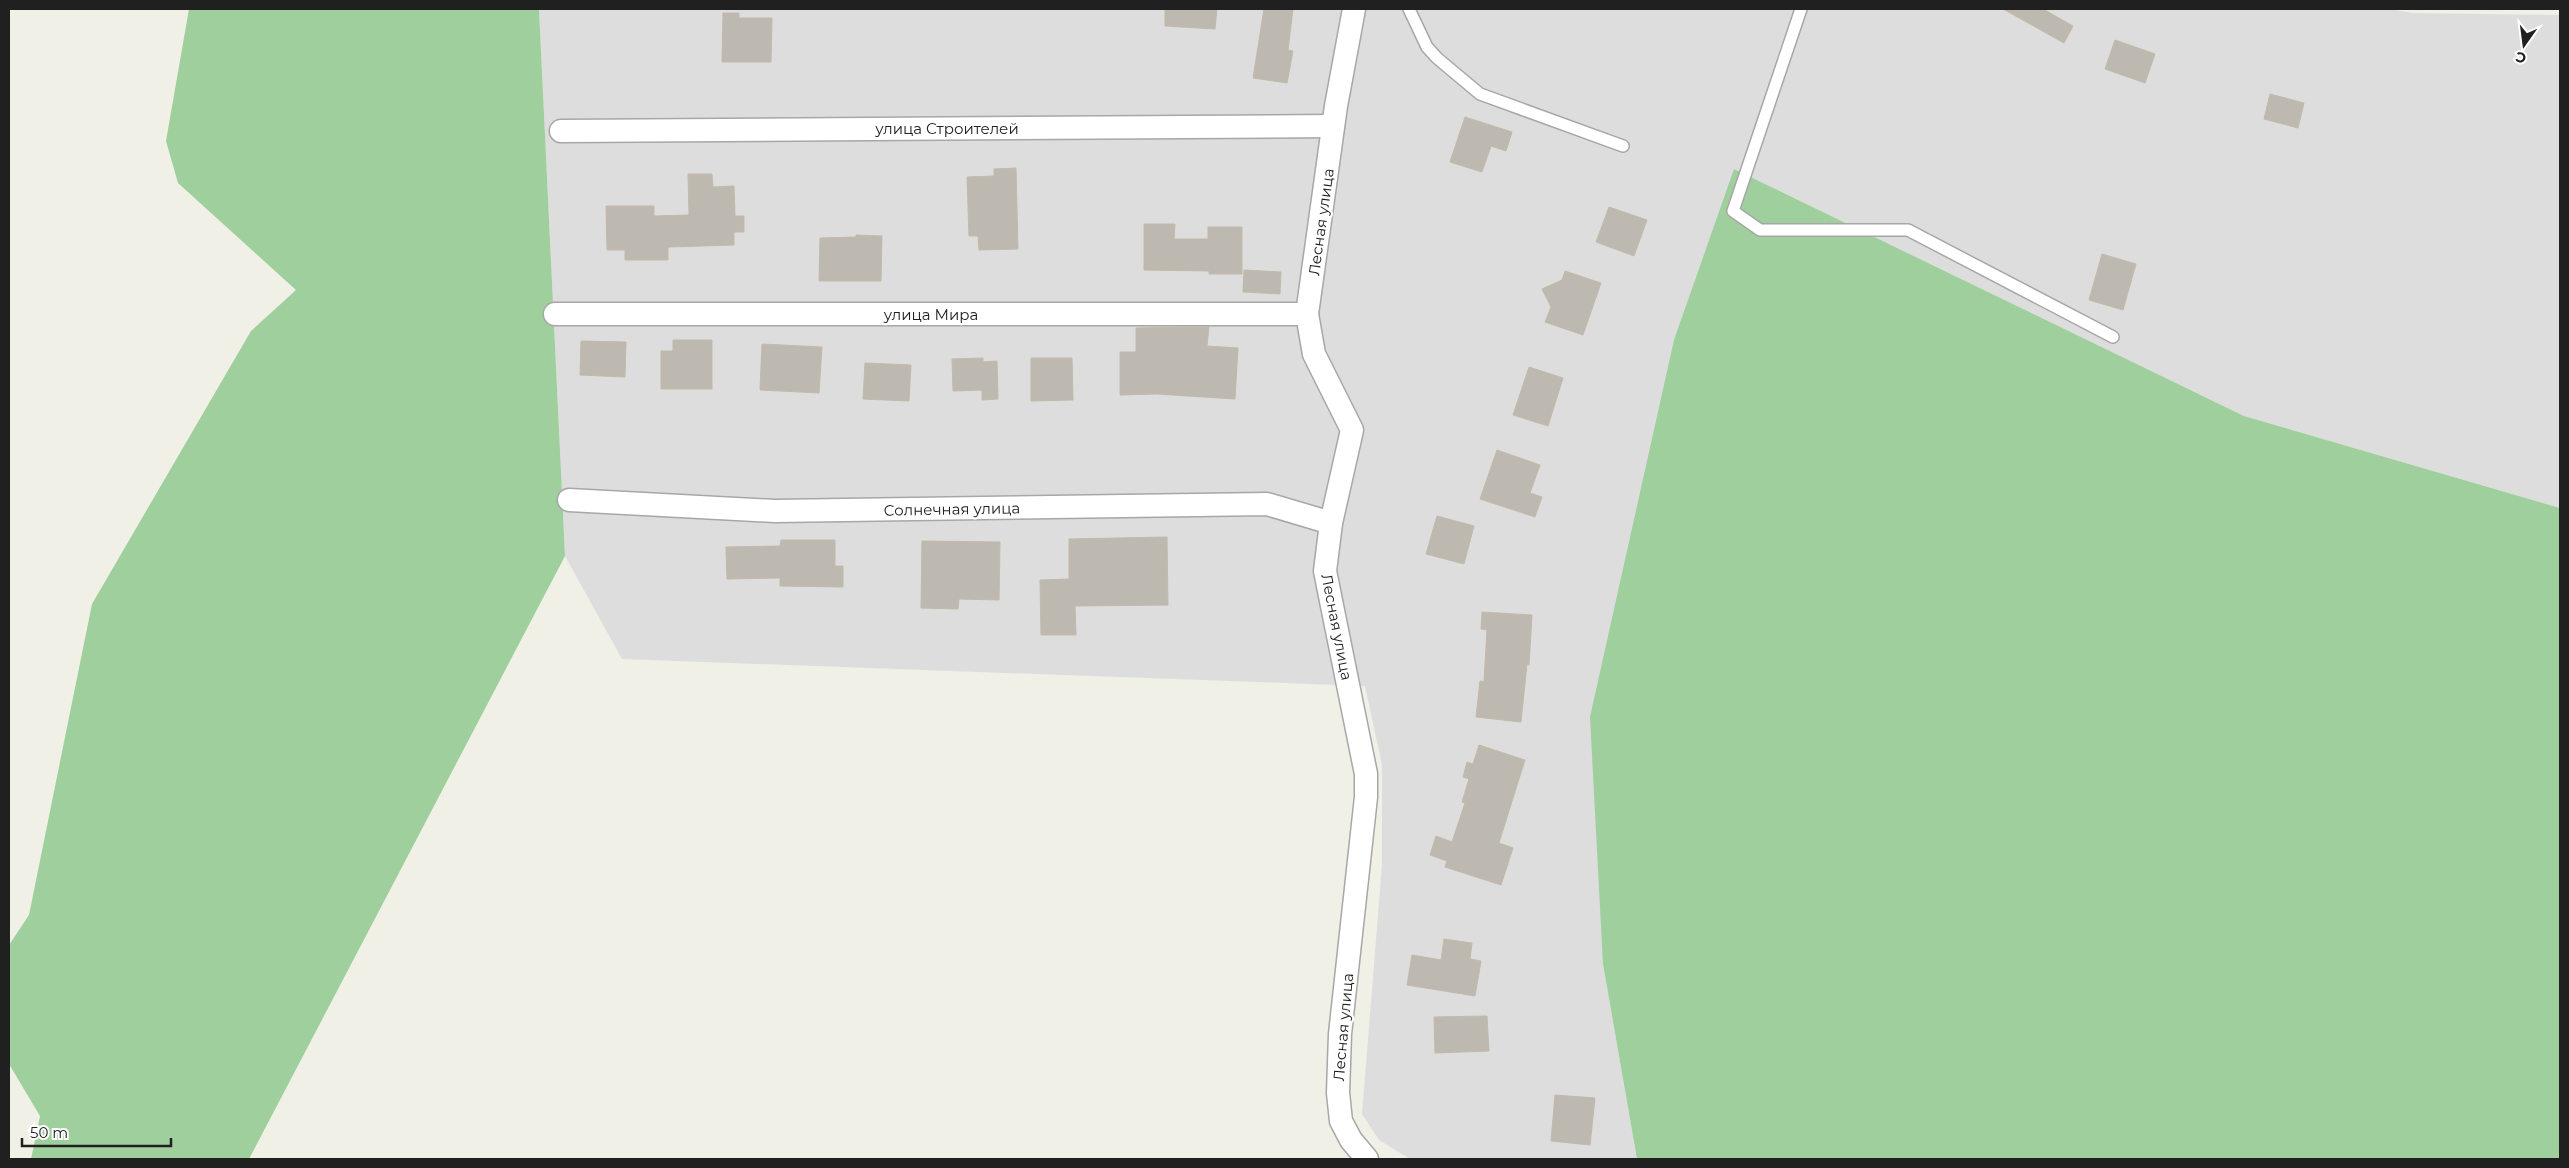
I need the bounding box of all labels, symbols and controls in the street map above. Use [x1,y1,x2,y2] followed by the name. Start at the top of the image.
[2499,20,2549,70] north arrow
[2514,48,2528,68] text: С
[874,119,1019,138] street label: улица Строителей
[1304,167,1338,277] street label: Лесная улица
[883,305,978,324] street label: улица Мира
[884,498,1020,520] street label: Солнечная улица
[1317,572,1357,682] street label: Лесная улица
[1329,972,1357,1082] street label: Лесная улица
[22,1116,171,1148] scale bar
[30,1123,68,1142] text: 50 m

